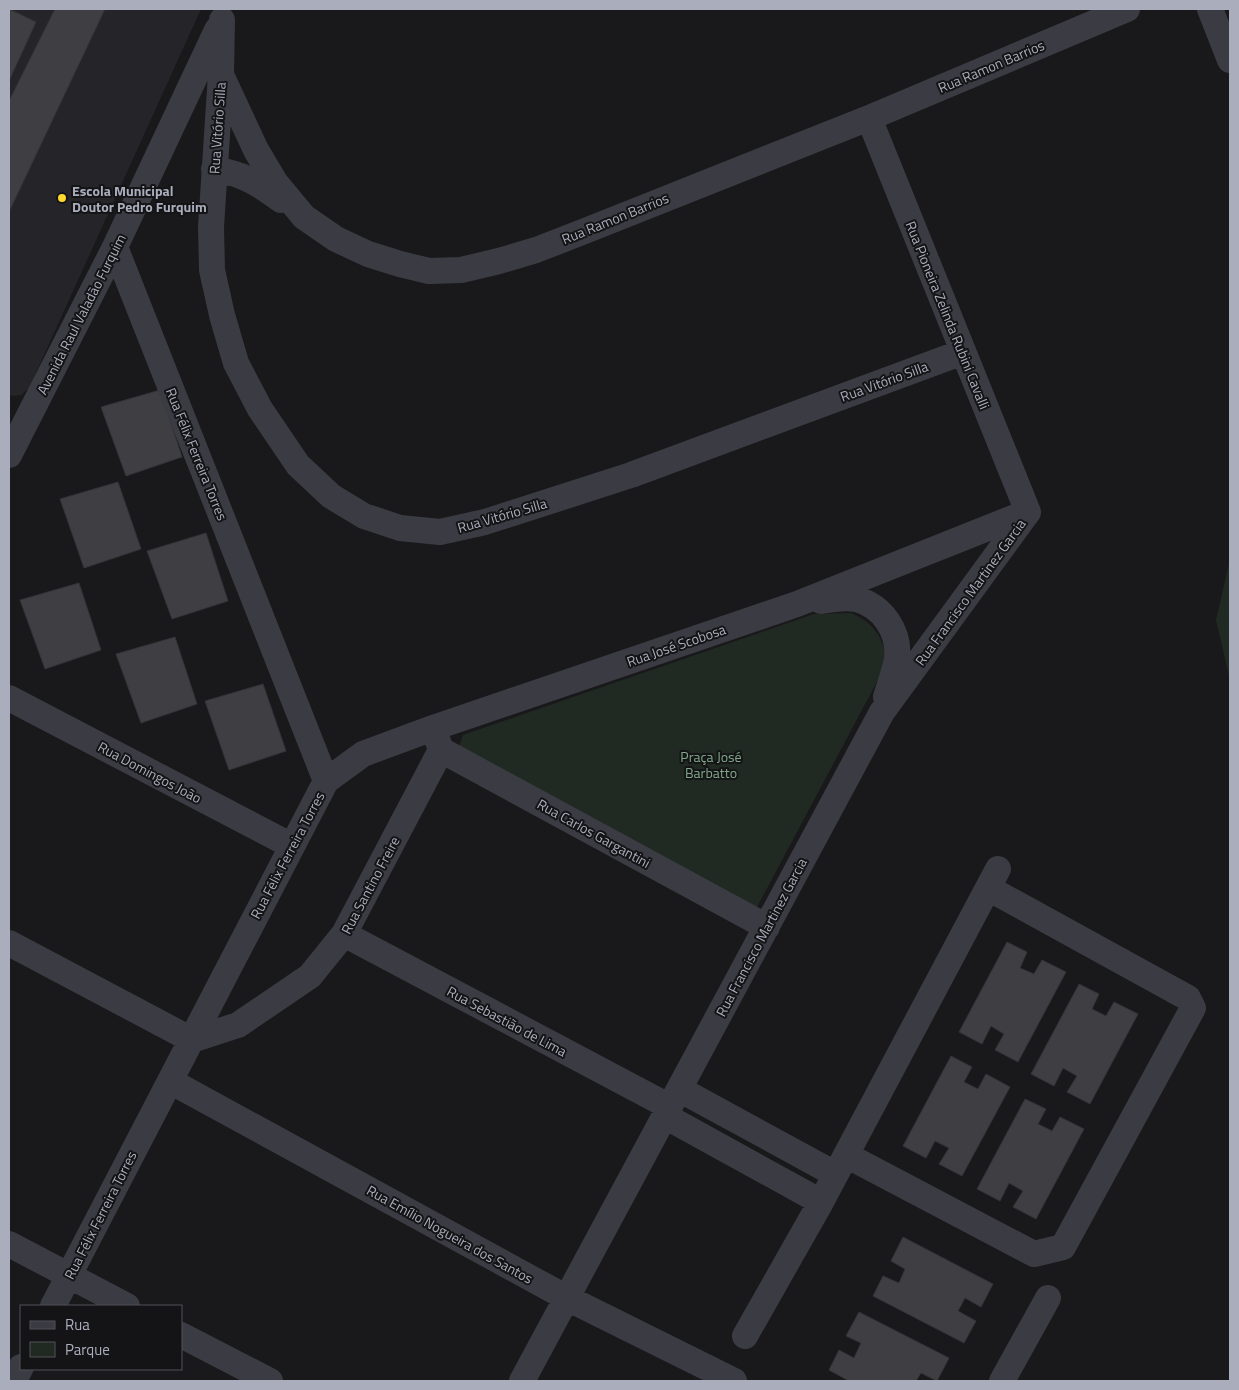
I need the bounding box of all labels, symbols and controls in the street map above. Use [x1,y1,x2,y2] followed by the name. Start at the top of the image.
[935,34,1047,98] street label: Rua Ramon Barrios
[203,81,231,175] street label: Rua Vitório Silla
[72,180,207,217] place label: Escola Municipal Doutor Pedro Furquim
[558,187,672,249] street label: Rua Ramon Barrios
[56,192,68,204] marker: Escola Municipal Doutor Pedro Furquim
[901,218,995,412] street label: Rua Pioneira Zelinda Rubini Cavalli
[31,230,131,398] street label: Avenida Raul Valadão Furquim
[837,355,931,407] street label: Rua Vitório Silla
[161,385,233,523] street label: Rua Félix Ferreira Torres
[455,492,549,538] street label: Rua Vitório Silla
[910,514,1030,670] street label: Rua Francisco Martinez Garcia
[624,618,728,672] street label: Rua José Scobosa
[94,736,206,808] street label: Rua Domingos João
[680,746,742,783] park label: Praça José Barbatto
[245,788,329,922] street label: Rua Félix Ferreira Torres
[534,793,654,873] street label: Rua Carlos Gargantini
[335,832,405,938] street label: Rua Santino Freire
[710,854,812,1020] street label: Rua Francisco Martinez Garcia
[443,980,571,1062] street label: Rua Sebastião de Lima
[59,1147,141,1283] street label: Rua Félix Ferreira Torres
[363,1179,537,1289] street label: Rua Emílio Nogueira dos Santos
[20,1305,182,1370] legend
[65,1313,90,1336] text: Rua
[65,1338,110,1361] text: Parque

